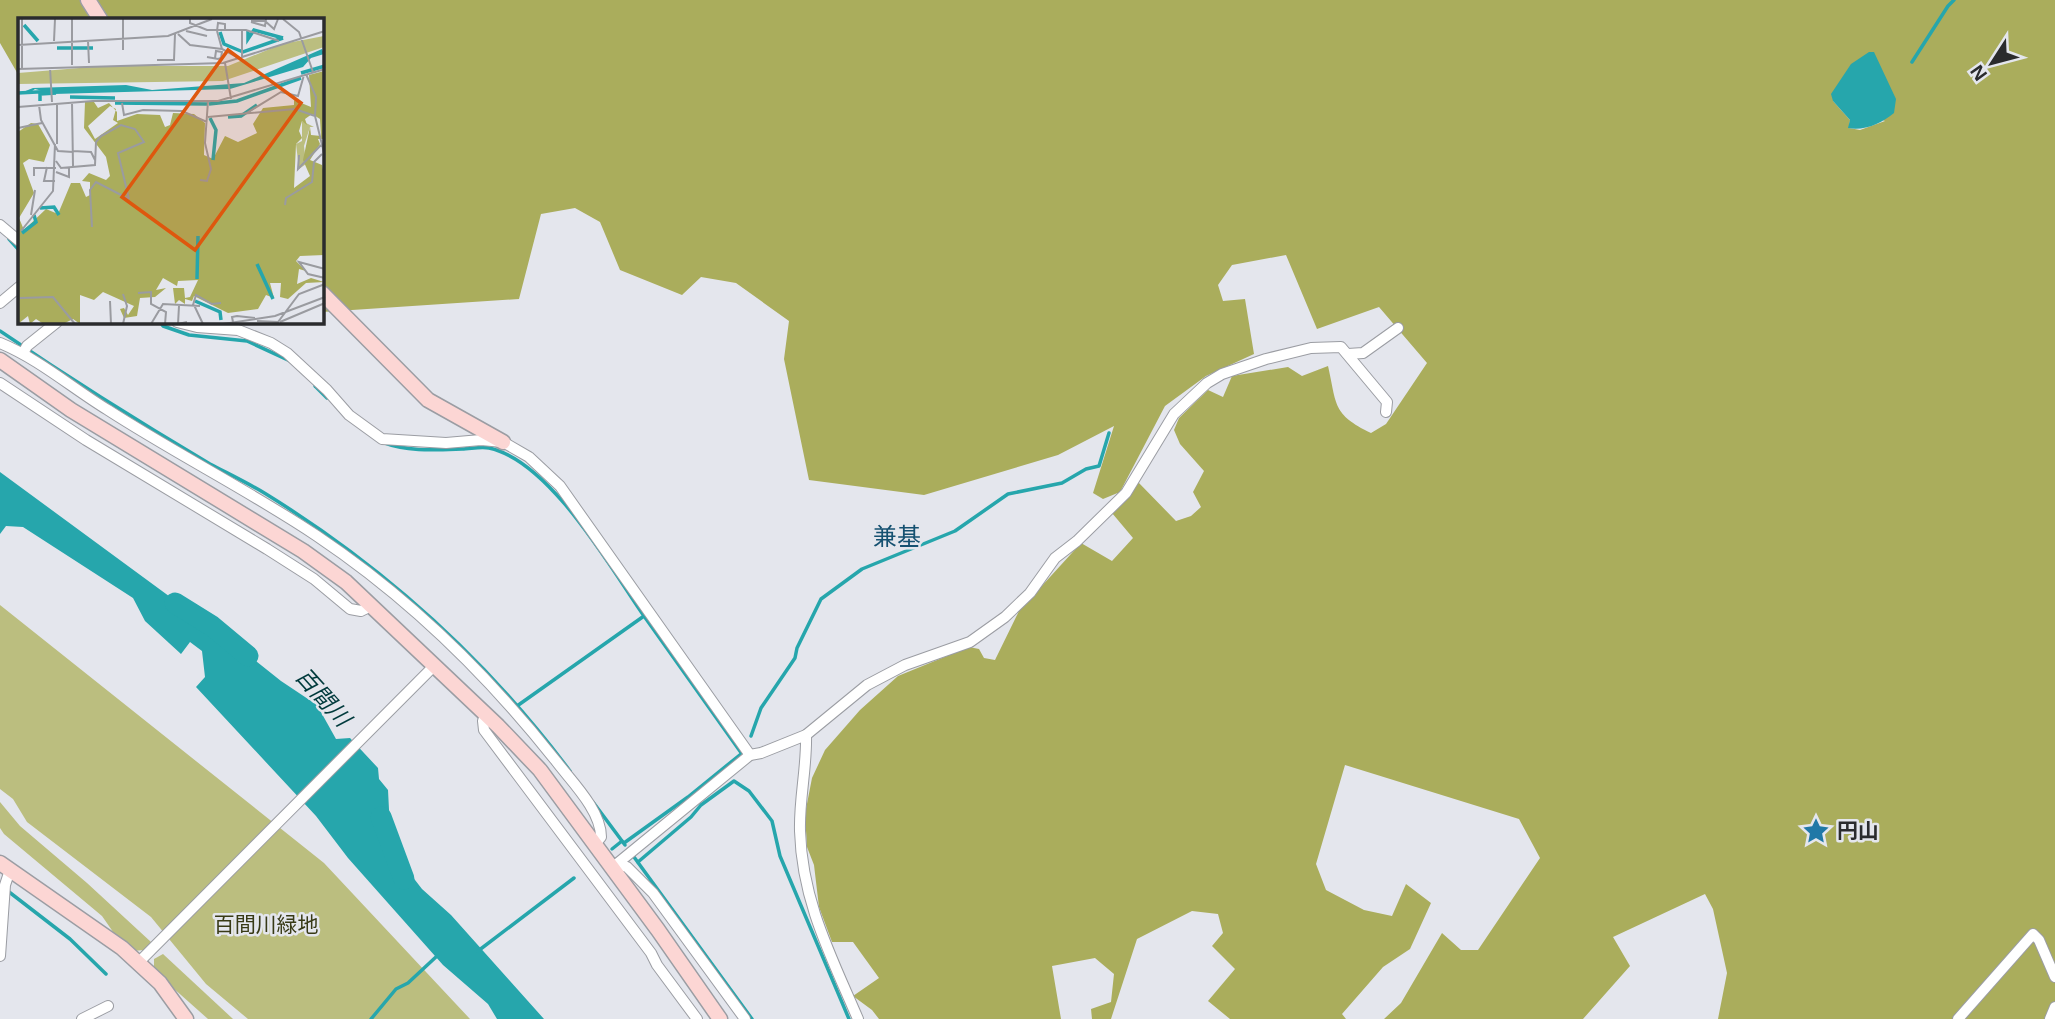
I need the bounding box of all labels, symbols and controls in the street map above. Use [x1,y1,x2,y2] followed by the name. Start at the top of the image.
[18,18,324,324] inset map
[1957,28,2027,98] north arrow
[1966,61,1991,84] text: N
[873,523,921,550] district label: 兼基
[290,663,358,734] water label: 百間川
[1801,816,1831,846] place icon: 円山
[1837,819,1879,842] place label: 円山
[214,913,319,936] park label: 百間川緑地

